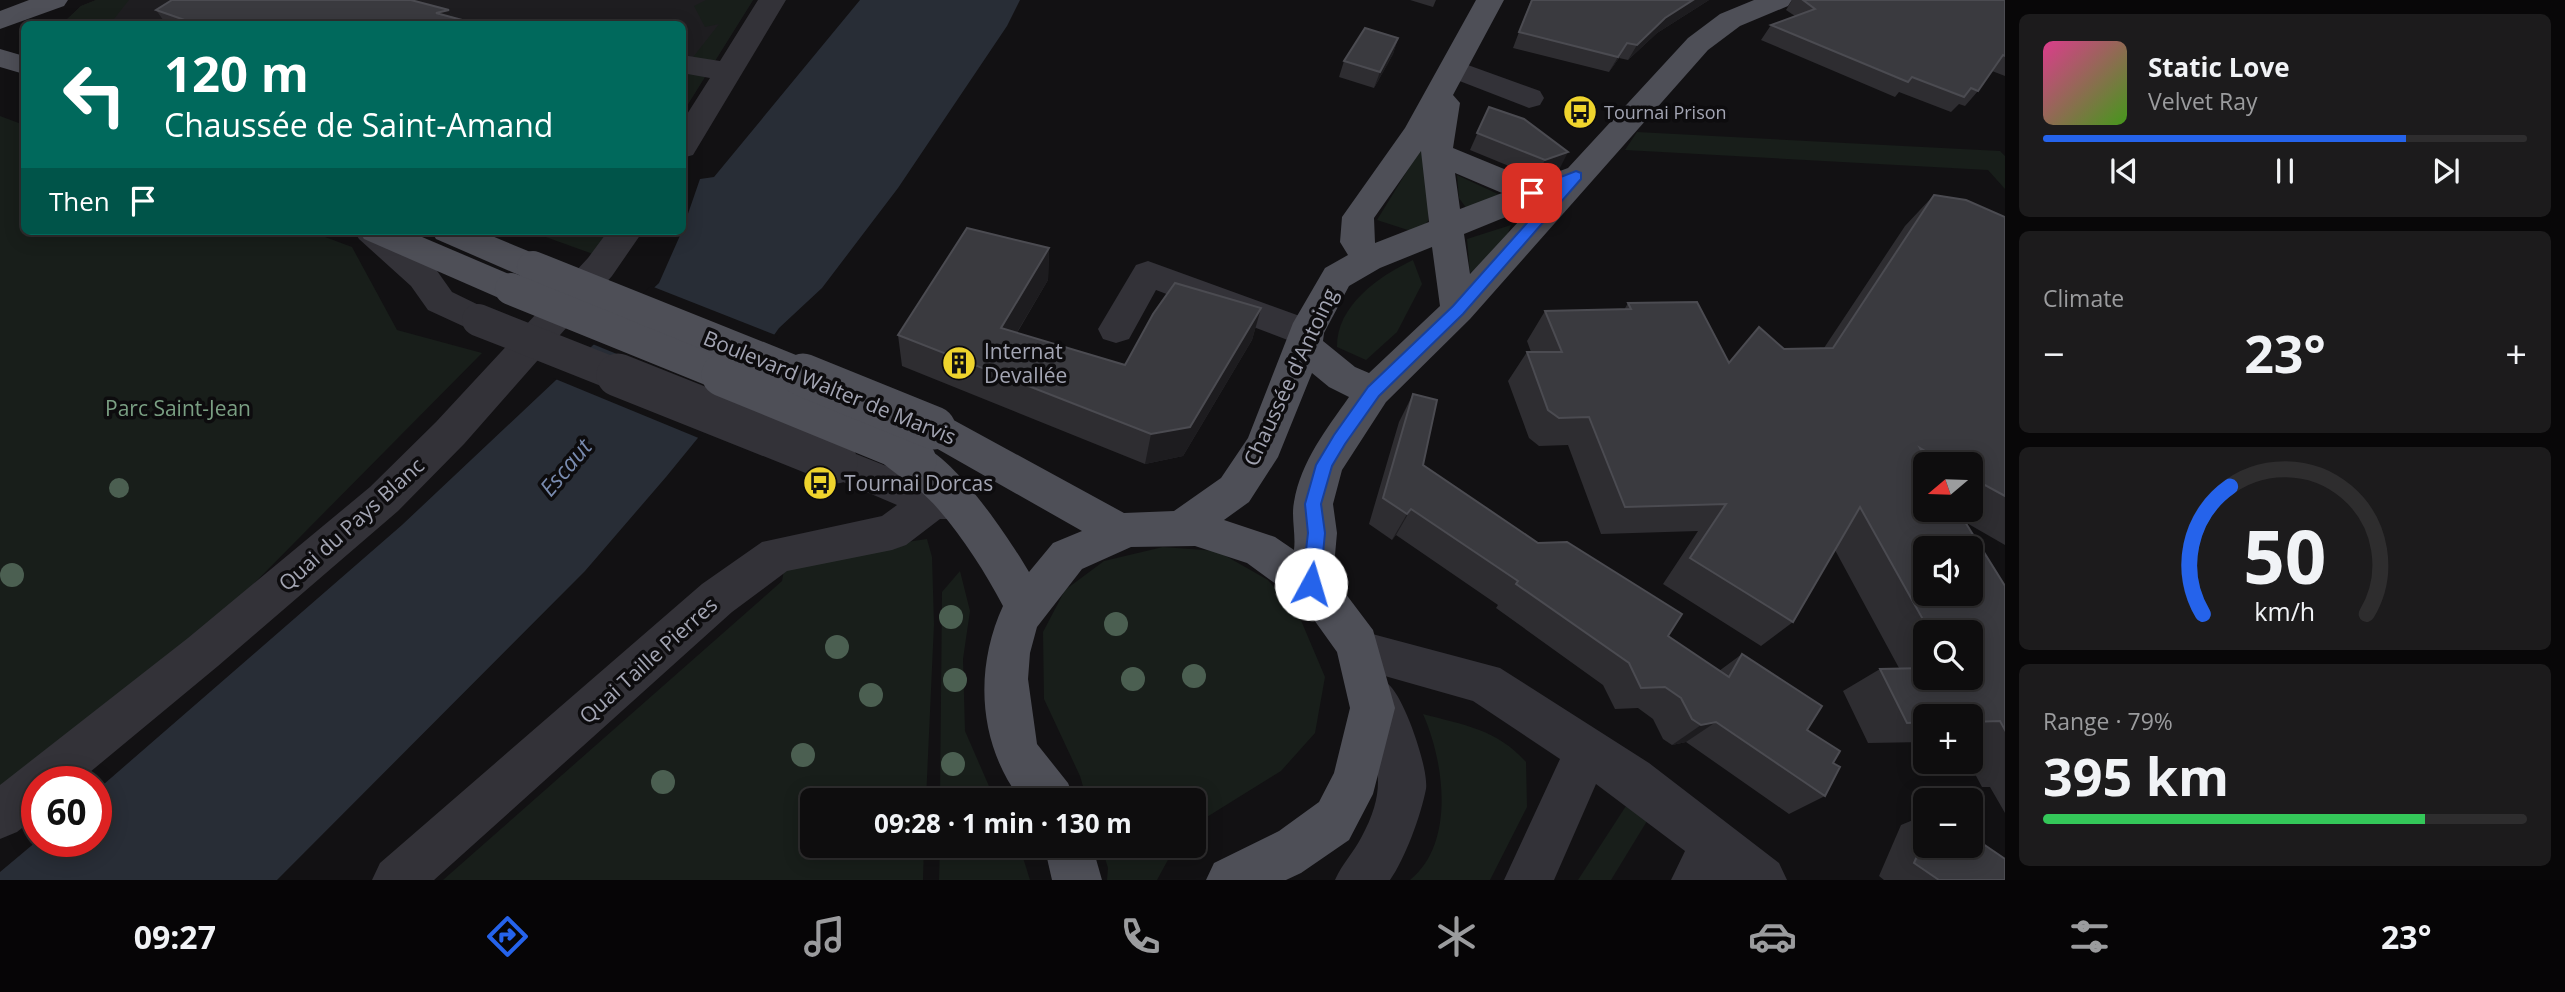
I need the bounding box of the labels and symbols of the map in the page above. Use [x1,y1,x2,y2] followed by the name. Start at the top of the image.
[1561,93,1599,131] bus stop icon: Tournai Prison
[1604,100,1727,124] place label: Tournai Prison
[1502,163,1562,223] pin
[1237,284,1343,470] street label: Chaussée d'Antoing
[700,323,960,451] street label: Boulevard Walter de Marvis
[984,337,1067,389] place label: Internat Devallée
[940,344,978,382] building icon: Internat Devallée
[105,394,251,422] park label: Parc Saint-Jean
[532,430,599,503] water label: Escaut
[272,451,430,597] street label: Quai du Pays Blanc
[1913,452,1983,522] north arrow
[801,464,839,502] bus stop icon: Tournai Dorcas
[844,469,993,497] place label: Tournai Dorcas
[1274,547,1348,621] position arrow
[573,590,723,730] street label: Quai Taille Pierres
[21,766,112,857] speed limit sign: 60

